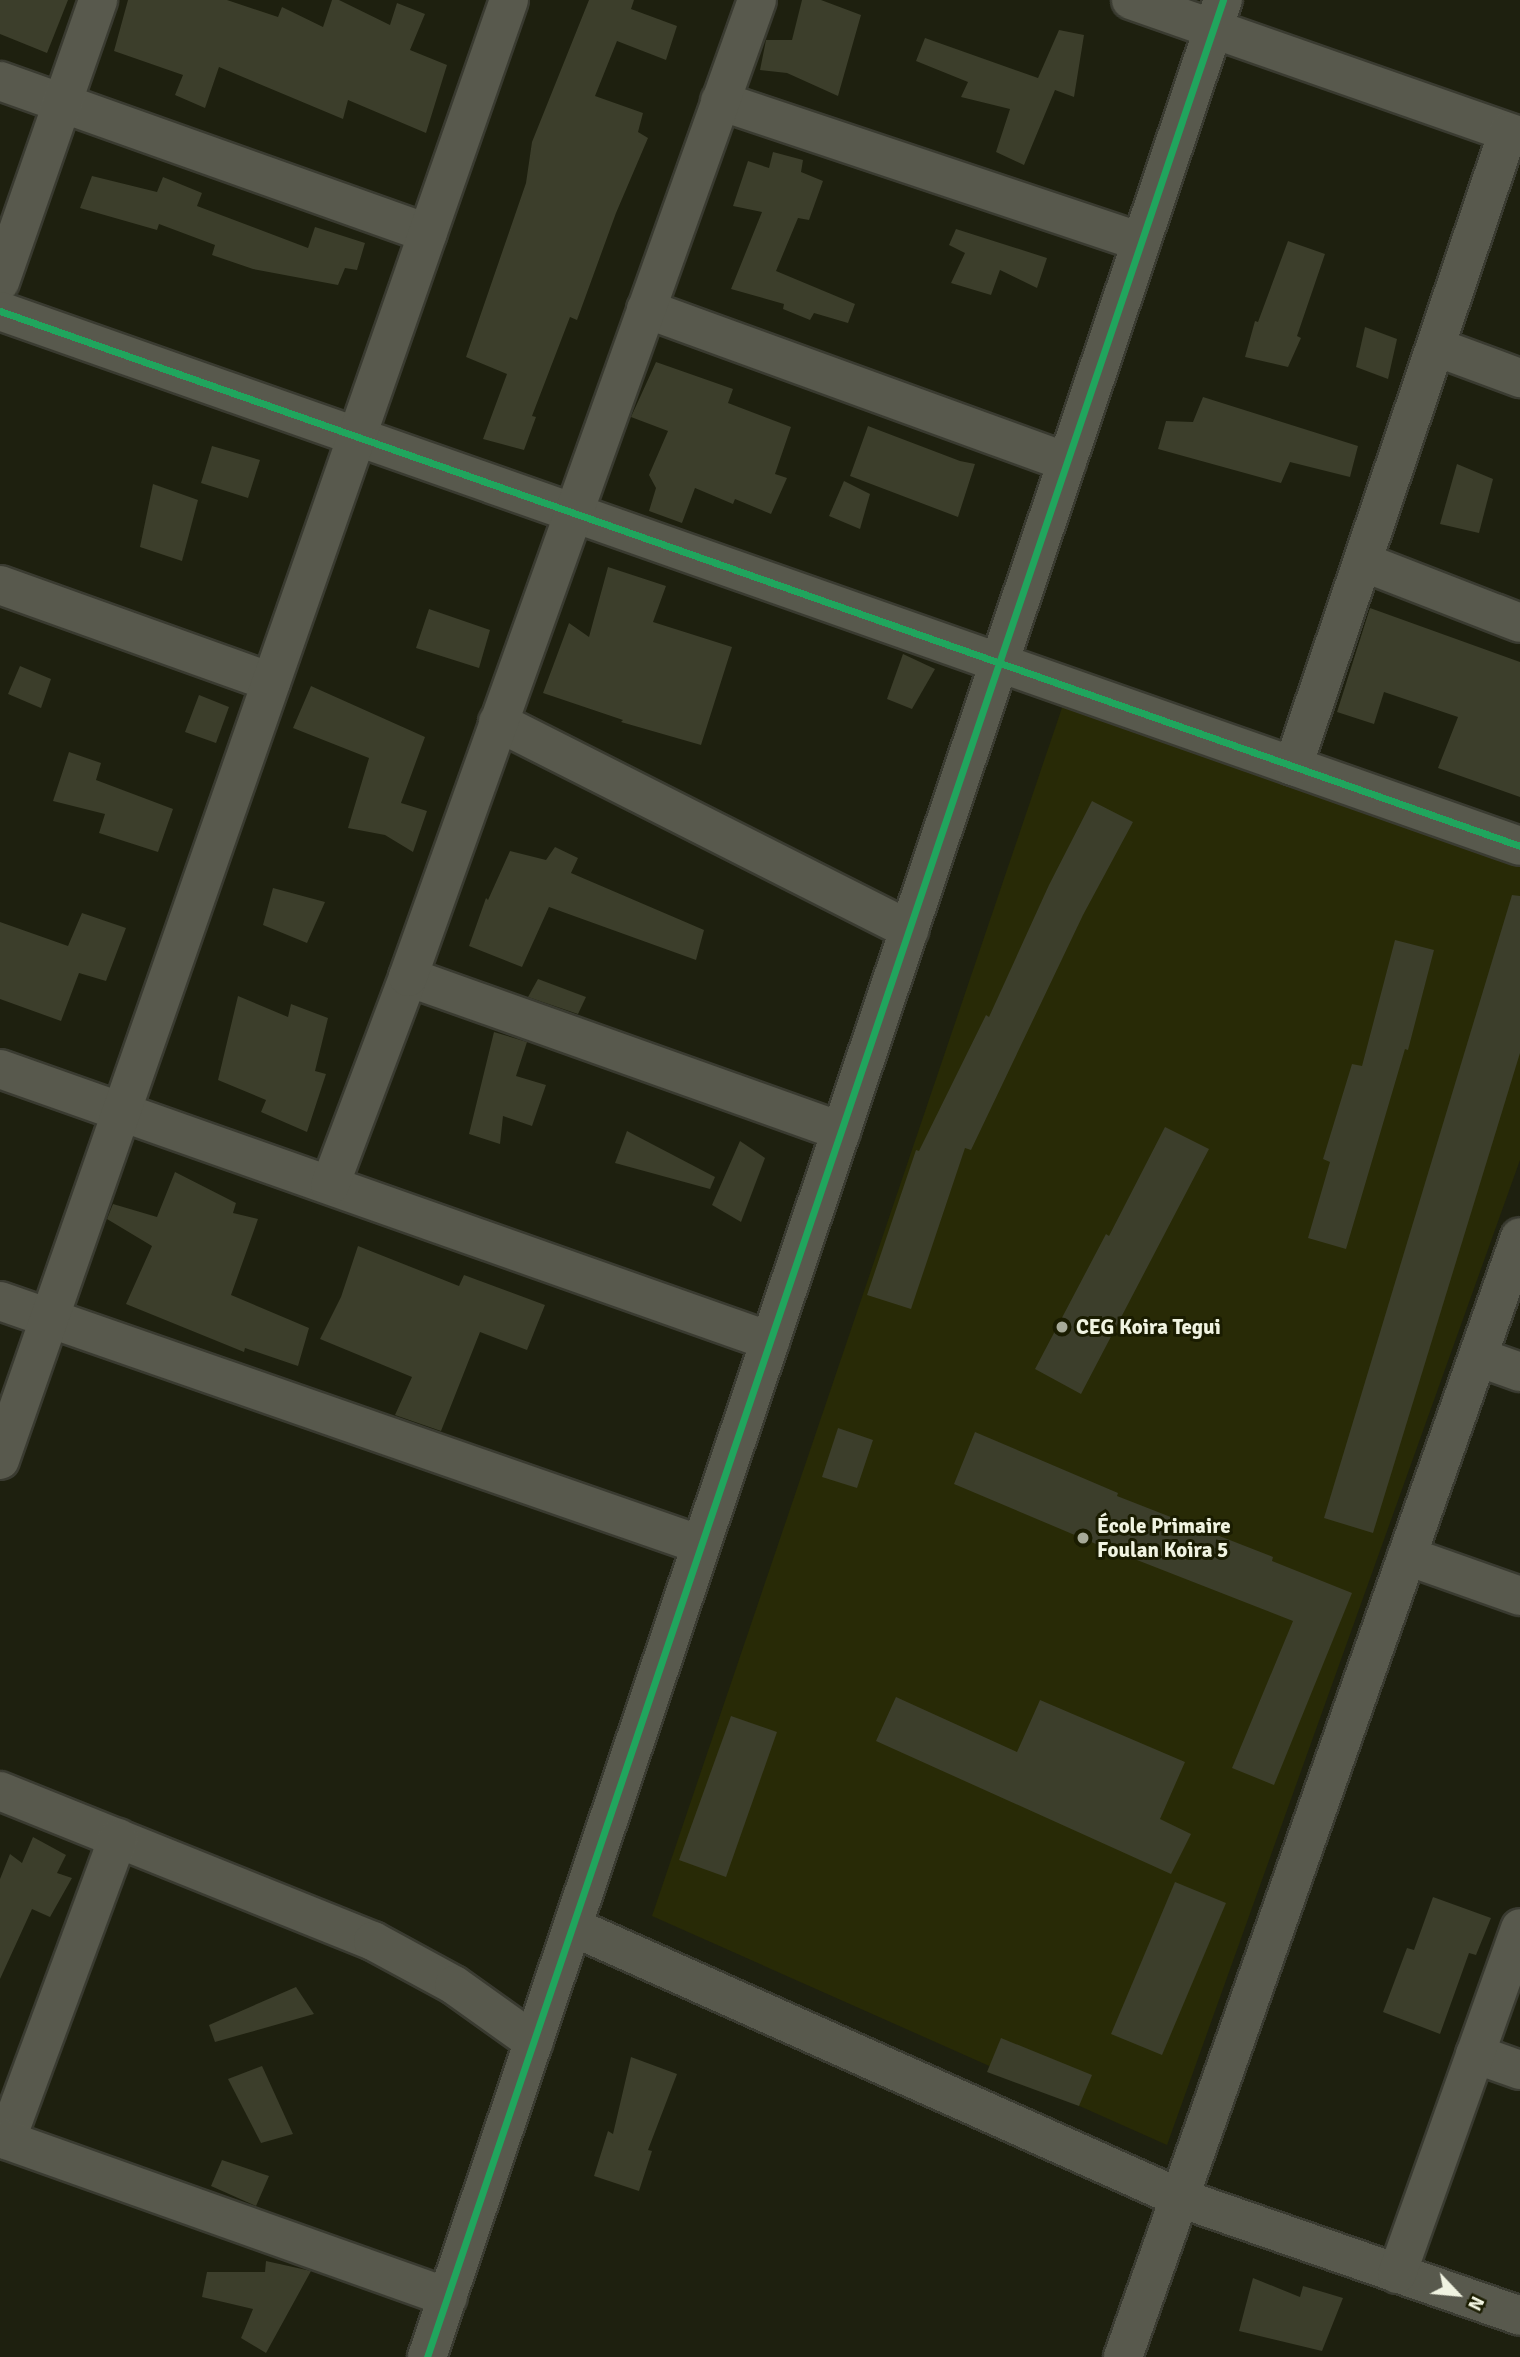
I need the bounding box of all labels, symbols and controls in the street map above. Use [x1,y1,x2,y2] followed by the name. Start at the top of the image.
[1076,1314,1221,1340] place label: CEG Koira Tegui
[1054,1319,1070,1335] marker: CEG Koira Tegui
[1097,1513,1231,1563] place label: École Primaire Foulan Koira 5
[1075,1530,1091,1546] marker: École Primaire Foulan Koira 5
[1422,2259,1492,2329] north arrow
[1462,2292,1490,2314] text: N

